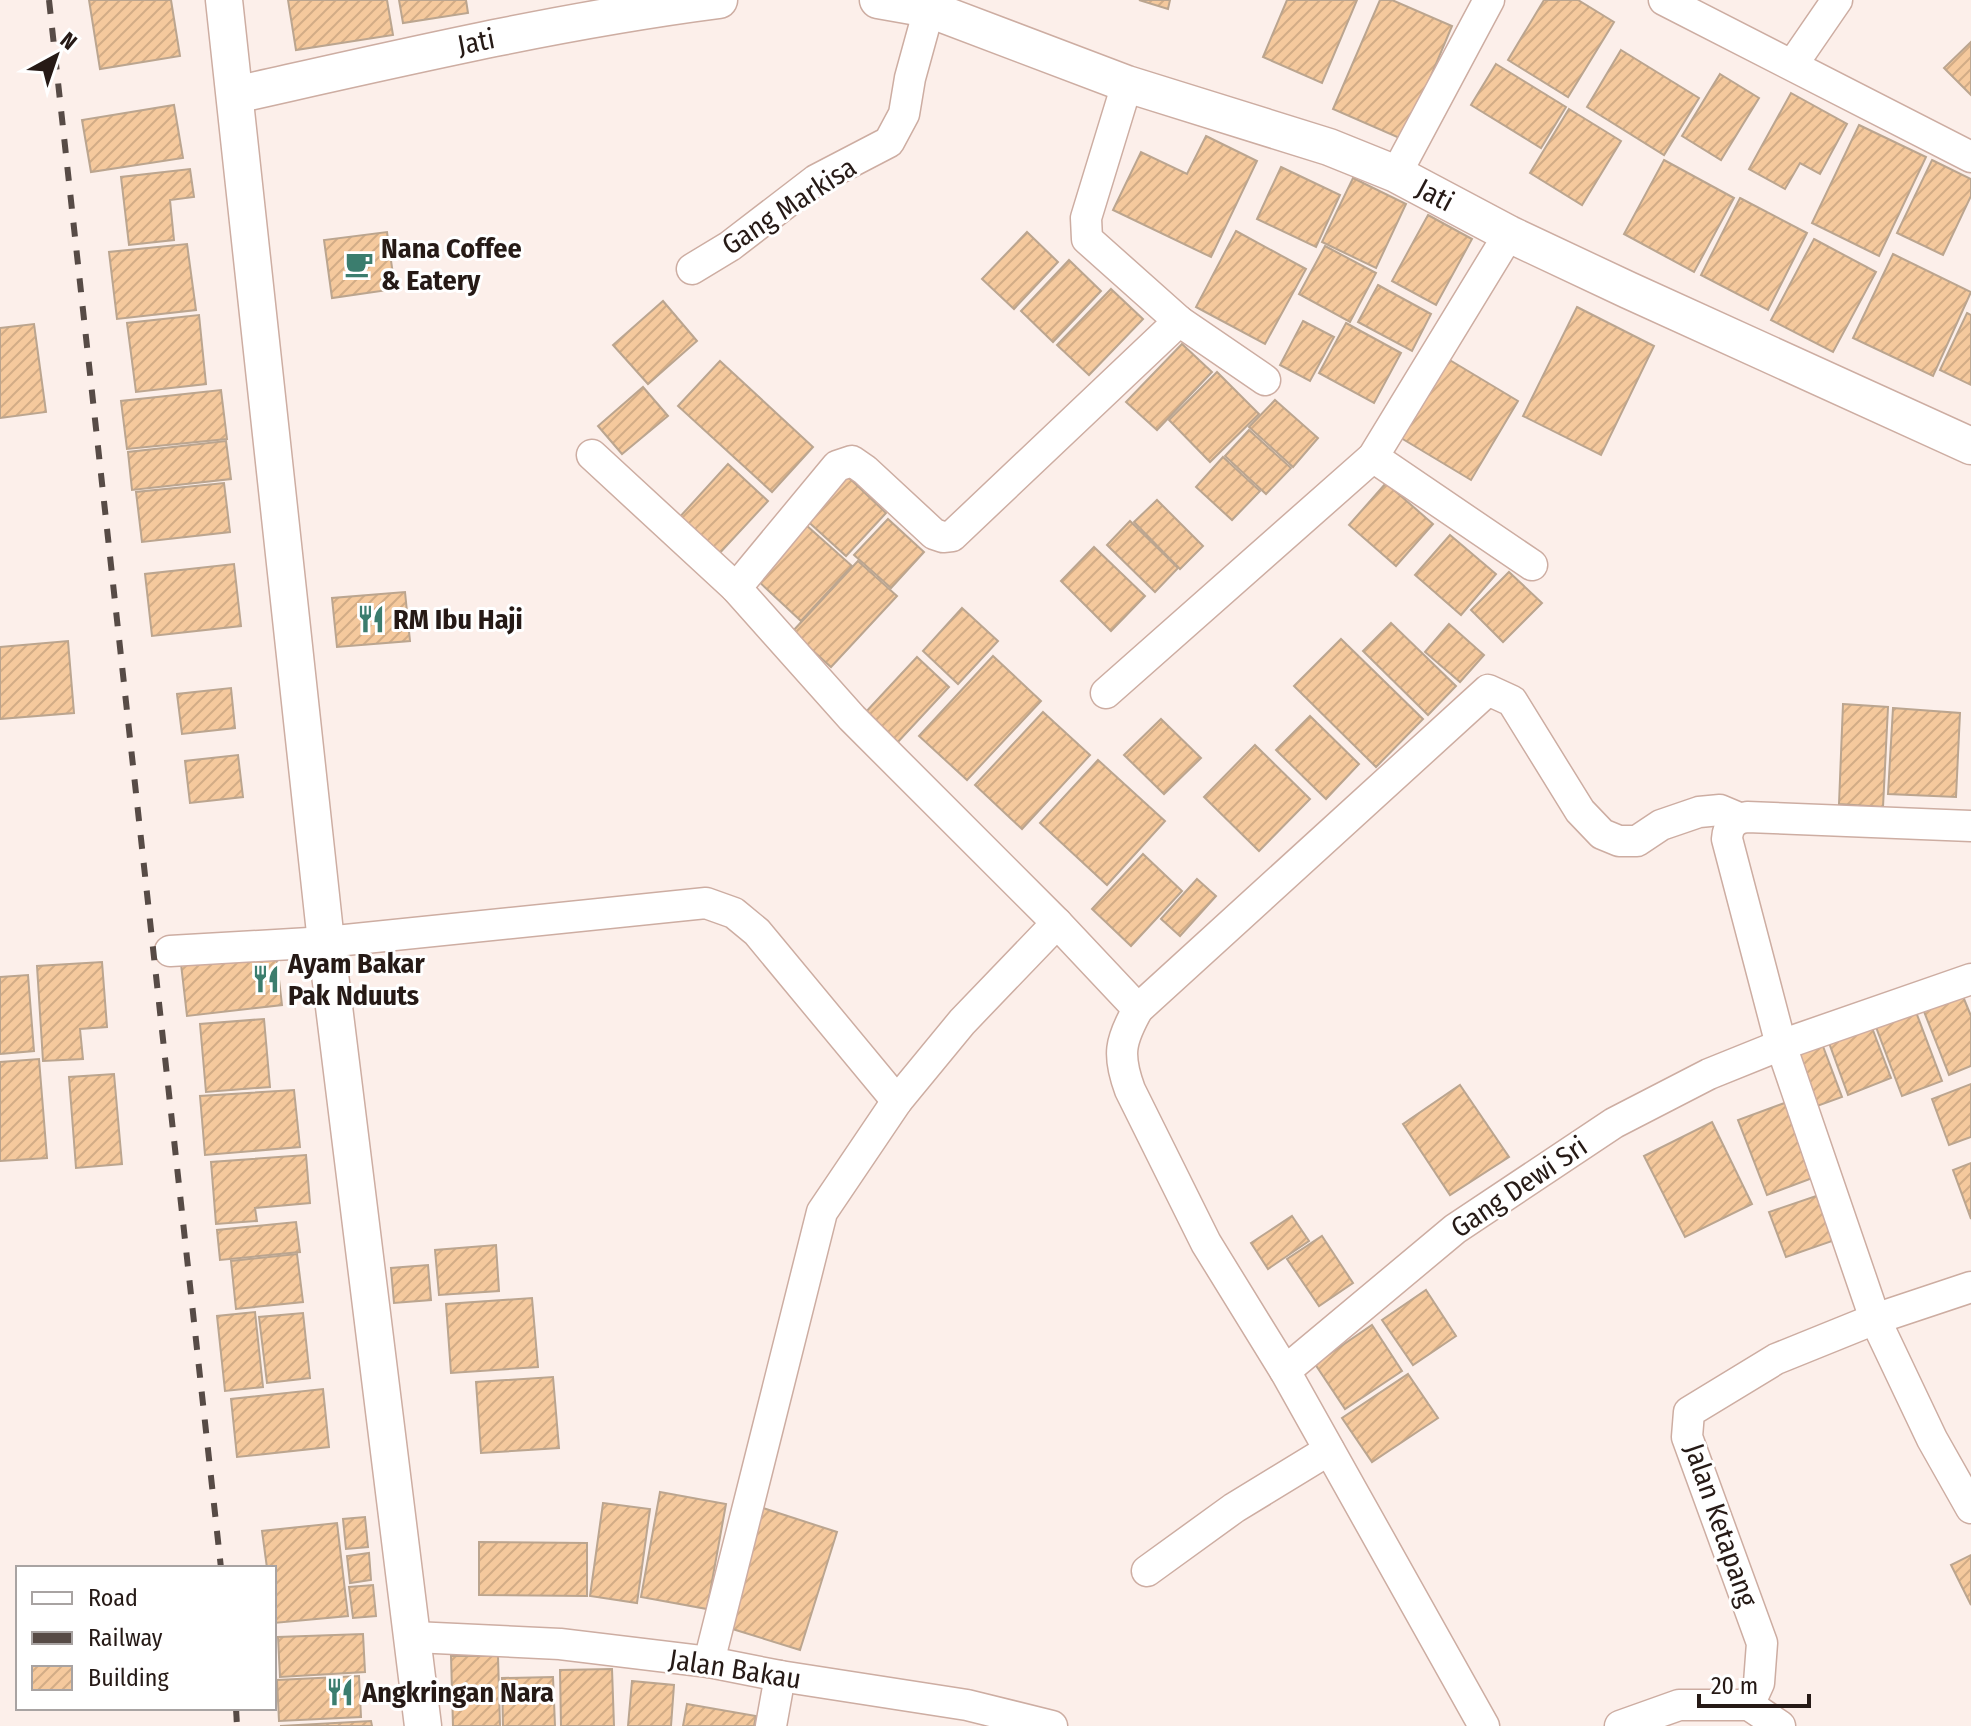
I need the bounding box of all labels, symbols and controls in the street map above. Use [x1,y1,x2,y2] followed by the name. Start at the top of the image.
[16,16,96,96] north arrow
[454,22,498,62] street label: Jati
[55,26,82,56] text: N
[716,150,862,262] street label: Gang Markisa
[1411,172,1459,218] street label: Jati
[381,232,522,297] place label: Nana Coffee & Eatery
[344,249,374,279] cafe icon: Nana Coffee & Eatery
[393,603,523,636] place label: RM Ibu Haji
[356,604,386,634] restaurant icon: RM Ibu Haji
[287,947,425,1012] place label: Ayam Bakar Pak Nduuts
[251,964,281,994] restaurant icon: Ayam Bakar Pak Nduuts
[1445,1129,1593,1245] street label: Gang Dewi Sri
[1678,1439,1765,1612] street label: Jalan Ketapang
[16,1566,276,1710] legend
[88,1584,138,1612] text: Road
[88,1624,163,1652] text: Railway
[667,1642,803,1696] street label: Jalan Bakau
[1699,1658,1809,1708] scale bar
[88,1664,170,1692] text: Building
[1711,1672,1758,1700] text: 20 m
[361,1676,554,1709] place label: Angkringan Nara
[325,1677,355,1707] restaurant icon: Angkringan Nara

